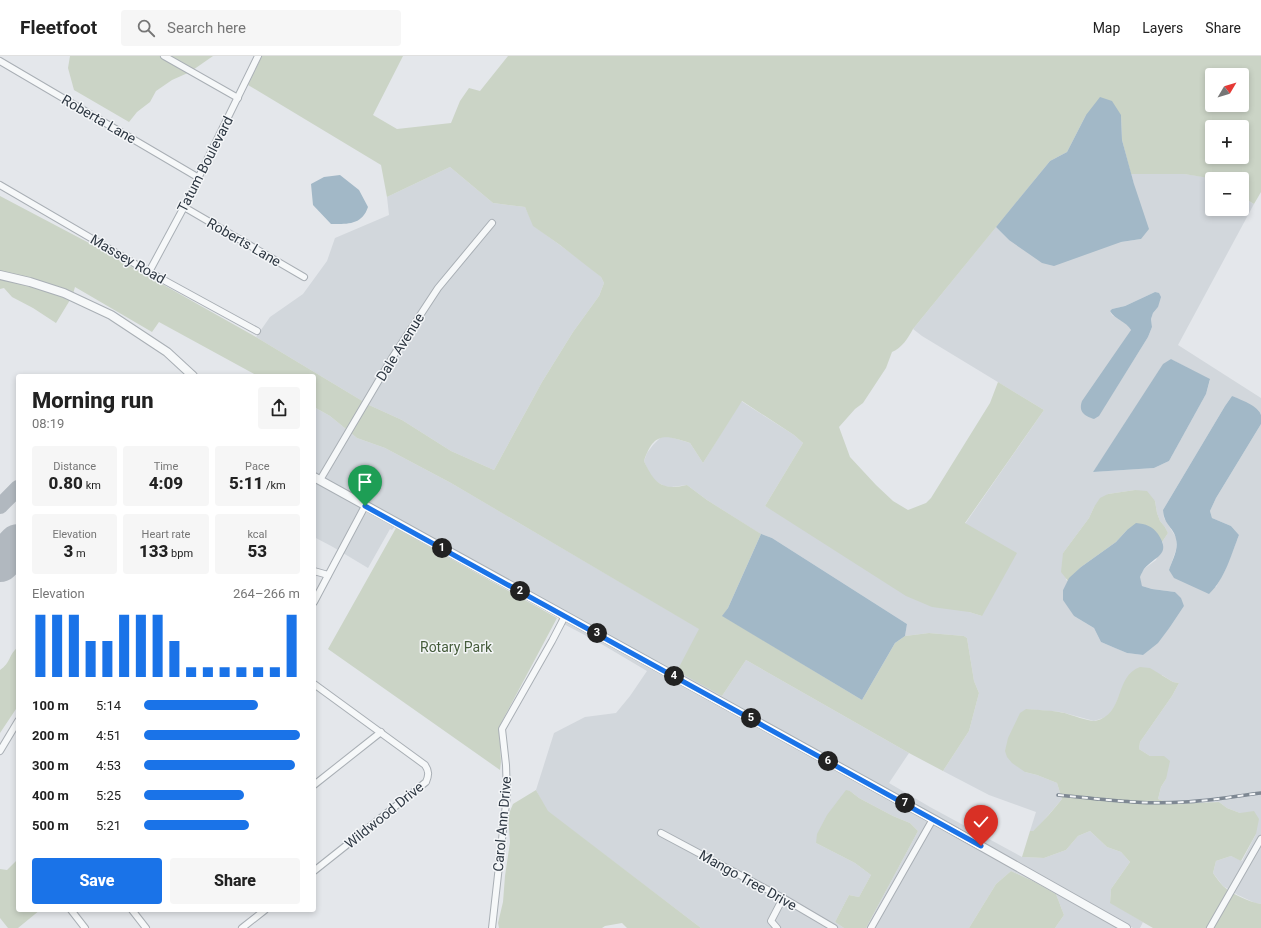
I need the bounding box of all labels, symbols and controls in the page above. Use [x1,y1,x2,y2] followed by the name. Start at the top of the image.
[121,10,401,46] search box
[20,16,97,39] text: Fleetfoot
[135,17,157,39] icon: search
[167,19,246,37] text: Search here
[1093,20,1120,36] text: Map
[1142,20,1183,36] text: Layers
[1205,20,1241,36] text: Share
[1205,68,1249,112] north arrow
[1205,68,1249,216] map controls
[59,91,139,147] street label: Roberta Lane
[174,113,236,215] street label: Tatum Boulevard
[1205,120,1249,164] button: +
[1205,172,1249,216] button: −
[204,214,284,270] street label: Roberts Lane
[88,231,168,287] street label: Massey Road
[373,310,427,384] street label: Dale Avenue
[258,387,300,429] button: share
[32,388,154,413] text: Morning run
[32,416,64,431] text: 08:19
[53,460,96,473] text: Distance
[154,460,178,473] text: Time
[245,460,270,473] text: Pace
[348,465,382,506] pin
[354,471,376,493] icon: arrive
[48,473,83,493] text: 0.80
[149,473,183,493] text: 4:09
[229,473,263,493] text: 5:11
[83,479,101,492] text: km
[263,479,286,492] text: /km
[52,528,97,541] text: Elevation
[142,528,190,541] text: Heart rate
[247,528,267,541] text: kcal
[432,538,452,558] pin: 1
[64,541,73,561] text: 3
[139,541,168,561] text: 133
[248,541,267,561] text: 53
[439,541,445,554] text: 1
[73,547,86,560] text: m
[168,547,193,560] text: bpm
[510,581,530,601] pin: 2
[517,584,523,597] text: 2
[32,586,85,601] text: Elevation
[233,586,300,601] text: 264–266 m
[587,623,607,643] pin: 3
[594,626,600,639] text: 3
[420,639,493,655] park label: Rotary Park
[664,666,684,686] pin: 4
[671,669,677,682] text: 4
[32,698,69,713] text: 100 m
[96,698,121,713] text: 5:14
[741,708,761,728] pin: 5
[748,711,754,724] text: 5
[32,728,69,743] text: 200 m
[96,728,121,743] text: 4:51
[818,751,838,771] pin: 6
[825,754,831,767] text: 6
[32,758,69,773] text: 300 m
[96,758,121,773] text: 4:53
[490,776,514,872] street label: Carol Ann Drive
[341,778,427,852] street label: Wildwood Drive
[32,788,69,803] text: 400 m
[96,788,121,803] text: 5:25
[895,793,915,813] pin: 7
[902,796,908,809] text: 7
[964,805,998,846] pin
[970,811,992,833] icon: check
[32,818,69,833] text: 500 m
[96,818,121,833] text: 5:21
[697,847,799,913] street label: Mango Tree Drive
[32,858,162,904] button: Save
[170,858,300,904] button: Share

